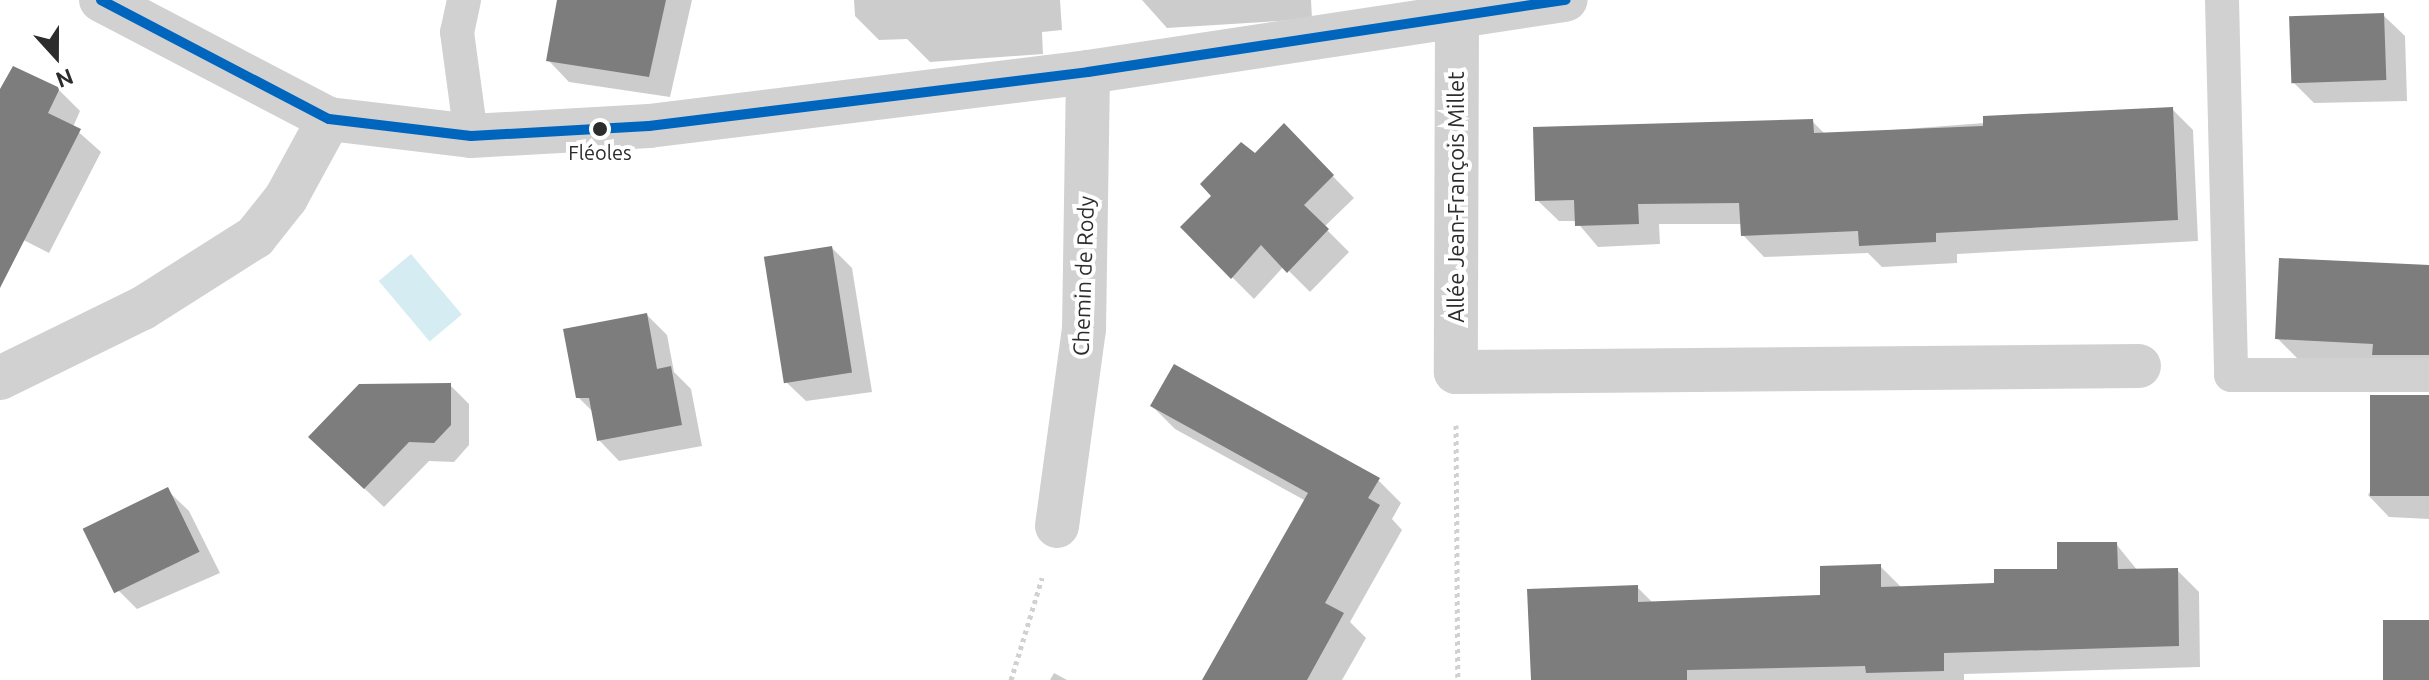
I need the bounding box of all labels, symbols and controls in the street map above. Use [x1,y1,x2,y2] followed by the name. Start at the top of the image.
[16,16,96,96] north arrow
[53,64,77,93] text: N
[1443,71,1469,323] street label: Allée Jean-François Millet
[592,121,608,137] marker: Fléoles
[568,140,632,164] place label: Fléoles
[1067,195,1099,357] street label: Chemin de Rody

